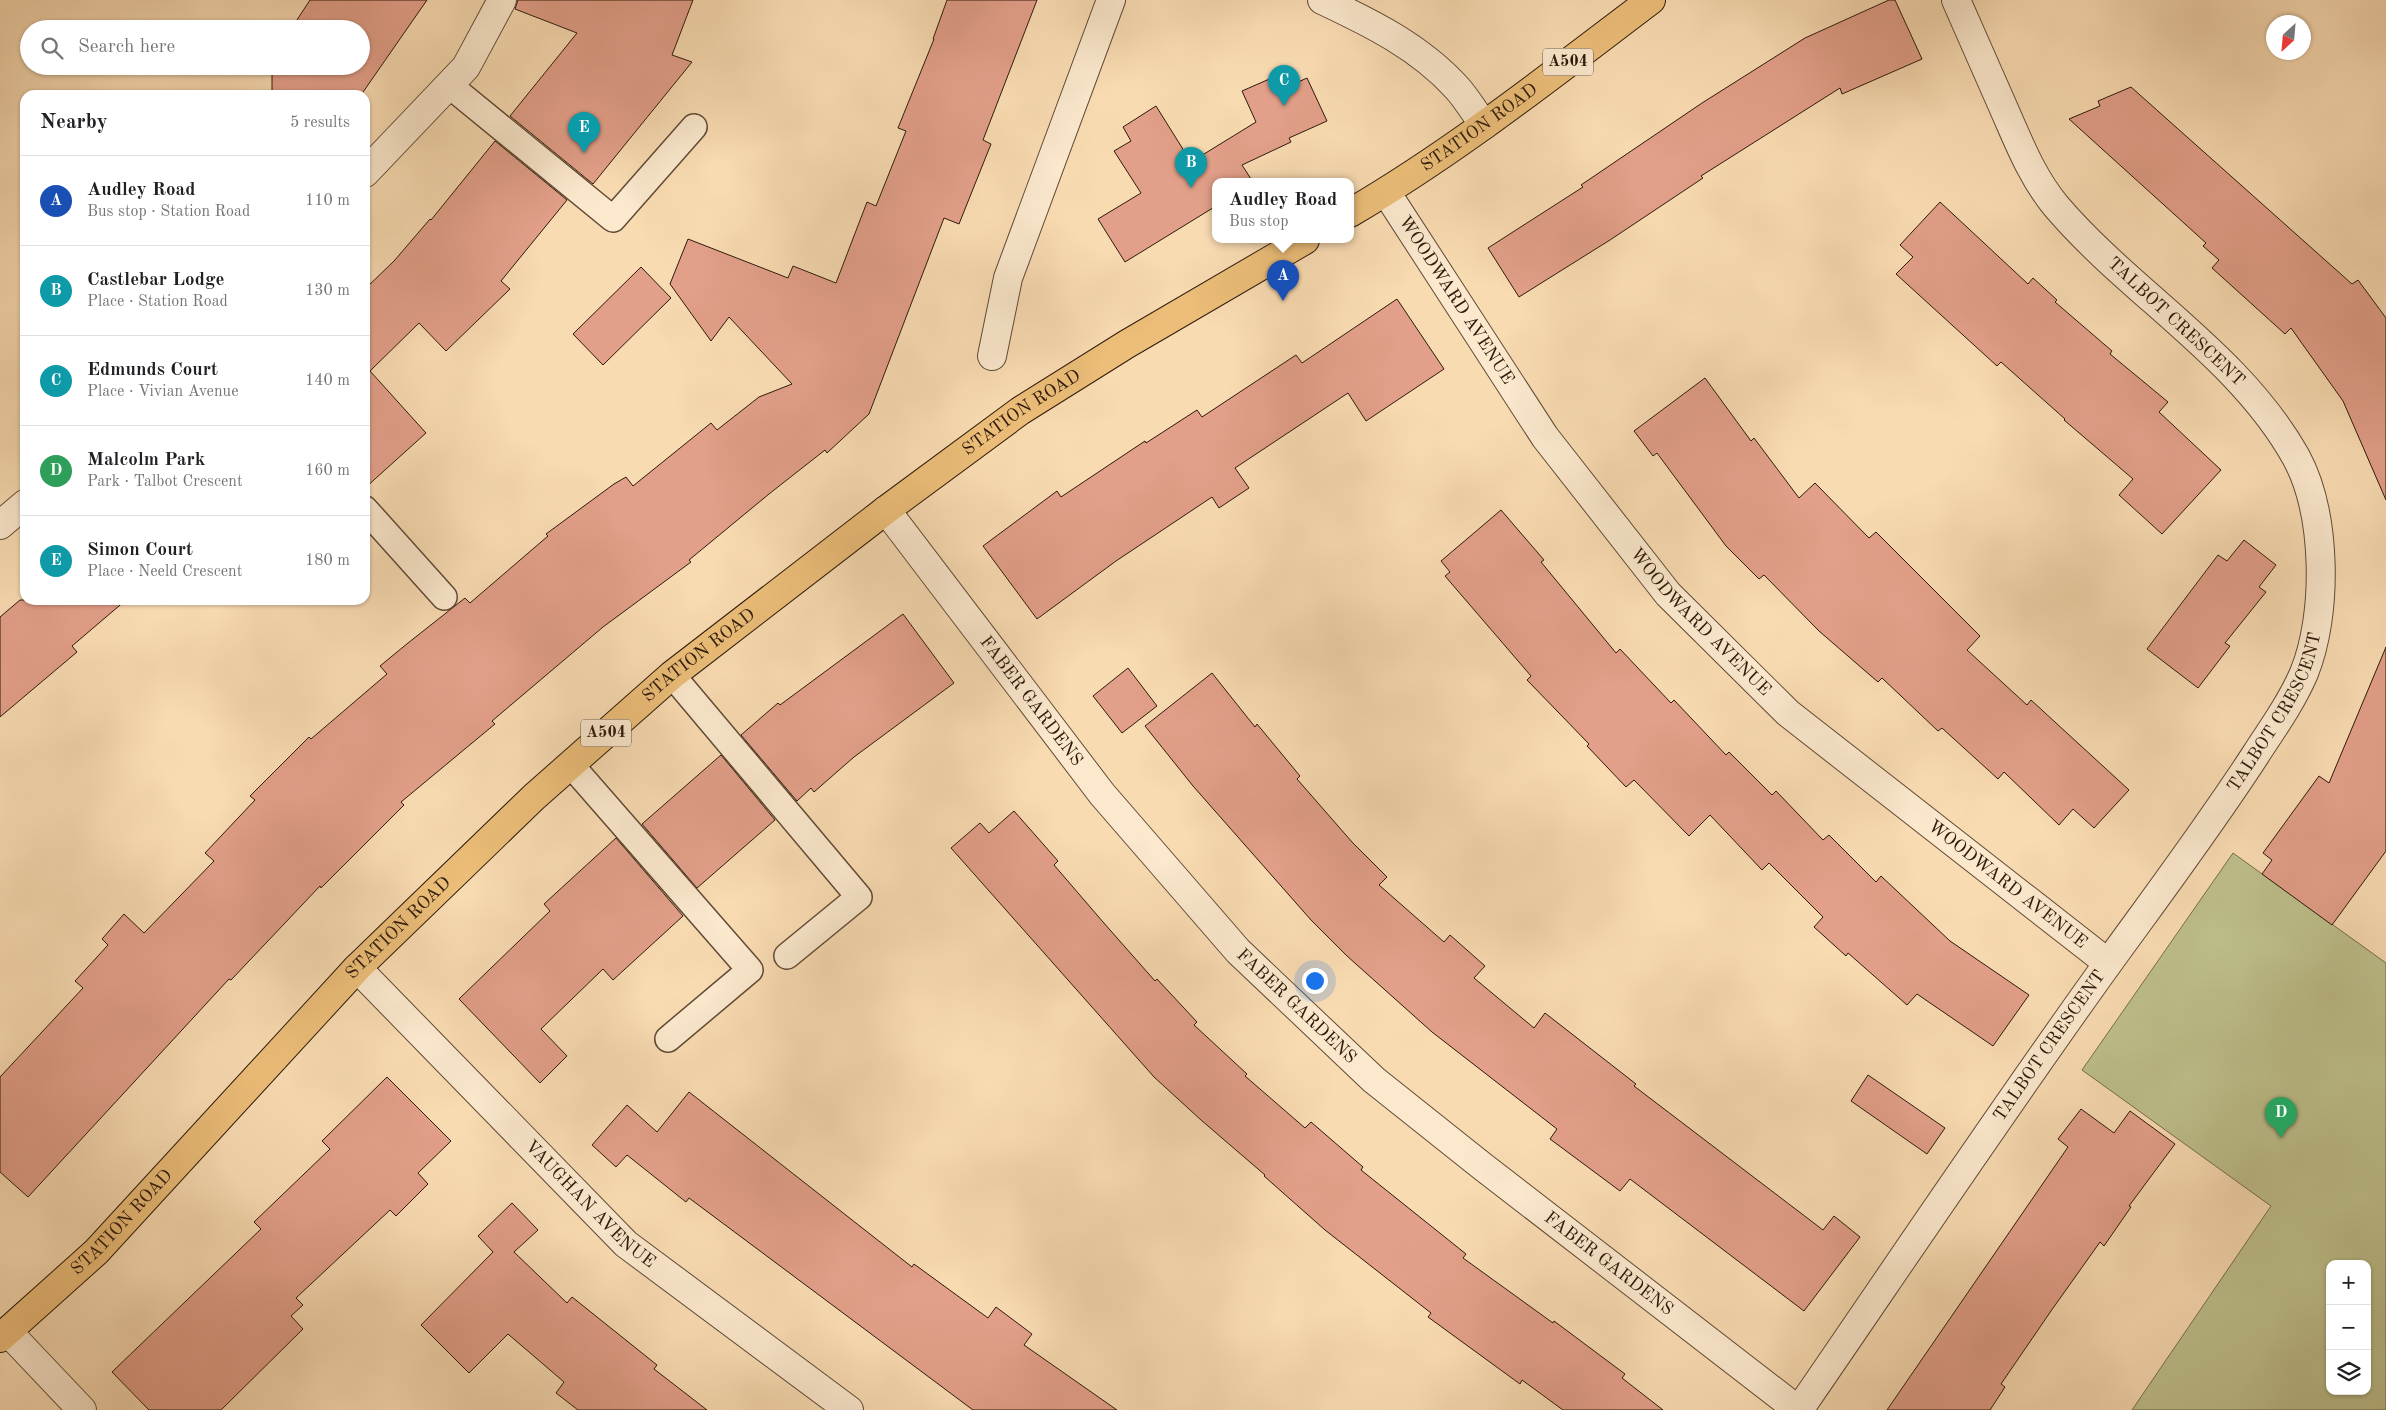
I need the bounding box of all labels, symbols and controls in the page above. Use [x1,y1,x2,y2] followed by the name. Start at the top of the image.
[2266,15,2311,60] north arrow
[20,20,370,75] search box
[38,34,66,62] icon: search
[78,38,175,57] text: Search here
[1543,48,1593,76] road number: A504
[1268,65,1300,106] pin: C
[1418,80,1541,175] street label: STATION ROAD
[40,112,108,133] text: Nearby
[568,112,600,153] pin: E
[290,115,350,131] text: 5 results
[1175,147,1207,188] pin: B
[1212,178,1354,243] popup
[87,181,195,200] text: Audley Road
[1229,191,1337,210] text: Audley Road
[50,193,62,209] text: A
[305,193,350,209] text: 110 m
[87,204,250,220] text: Bus stop · Station Road
[1395,213,1517,387] street label: WOODWARD AVENUE
[1229,214,1289,230] text: Bus stop
[2104,254,2248,390] street label: TALBOT CRESCENT
[1267,260,1299,301] pin: A
[87,271,224,290] text: Castlebar Lodge
[50,283,62,299] text: B
[305,283,350,299] text: 130 m
[87,294,228,310] text: Place · Station Road
[87,361,218,380] text: Edmunds Court
[959,366,1084,459] street label: STATION ROAD
[51,373,61,389] text: C
[305,373,350,389] text: 140 m
[87,384,239,400] text: Place · Vivian Avenue
[87,451,205,470] text: Malcolm Park
[50,463,62,479] text: D
[305,463,350,479] text: 160 m
[87,474,243,490] text: Park · Talbot Crescent
[87,541,193,560] text: Simon Court
[1627,545,1774,699] street label: WOODWARD AVENUE
[50,553,62,569] text: E
[305,553,350,569] text: 180 m
[87,564,242,580] text: Place · Neeld Crescent
[639,605,759,706] street label: STATION ROAD
[2224,631,2324,795] street label: TALBOT CRESCENT
[976,633,1086,769] street label: FABER GARDENS
[581,720,631,746] road number: A504
[1925,817,2090,952] street label: WOODWARD AVENUE
[342,874,454,983] street label: STATION ROAD
[1233,946,1360,1067] street label: FABER GARDENS
[1991,967,2109,1125] street label: TALBOT CRESCENT
[1302,968,1328,994] your location
[2265,1097,2297,1138] pin: D
[521,1137,659,1271] street label: VAUGHAN AVENUE
[68,1166,176,1279] street label: STATION ROAD
[1541,1208,1677,1319] street label: FABER GARDENS
[2326,1260,2371,1395] map controls
[2326,1260,2371,1305] button: +
[2326,1305,2371,1350] button: −
[2326,1350,2371,1395] button: layers

